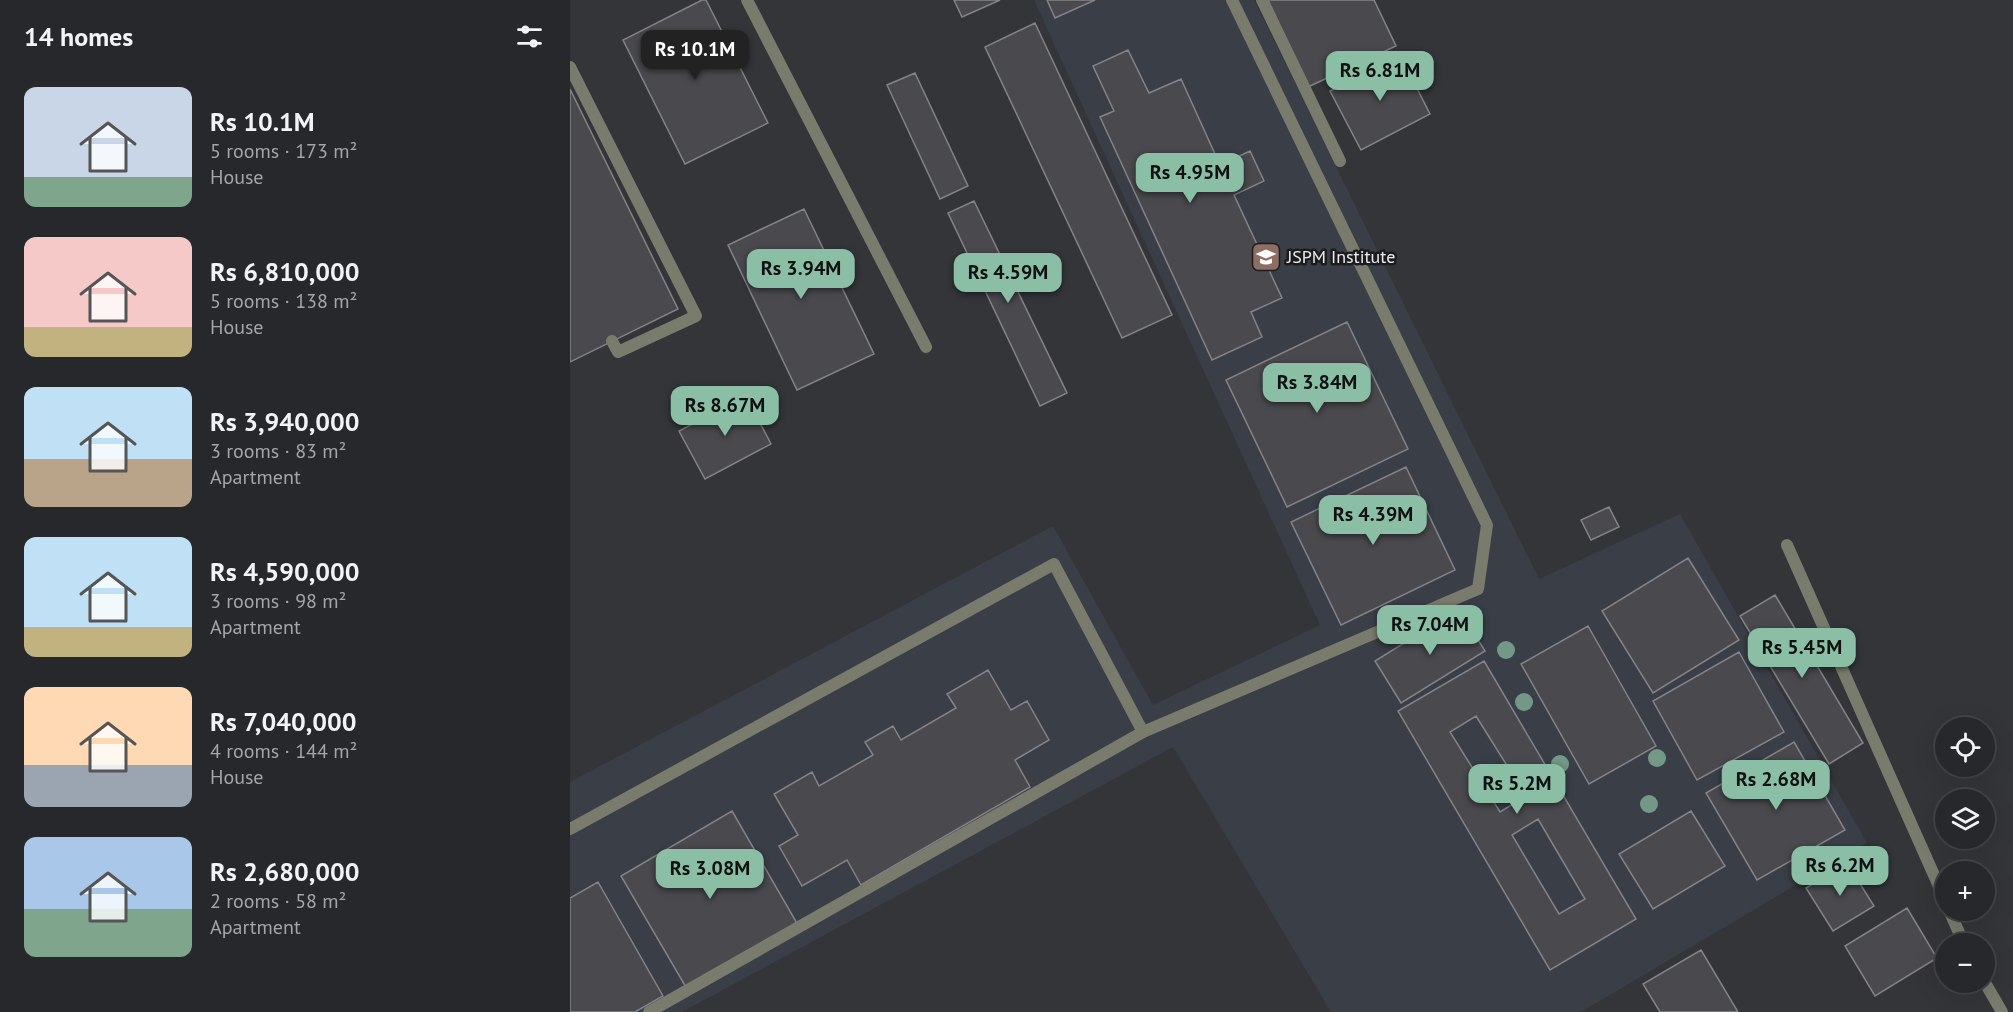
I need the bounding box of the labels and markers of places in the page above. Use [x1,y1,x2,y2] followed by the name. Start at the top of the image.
[633,30,757,81] pin: Rs 10.1M
[1318,51,1442,102] pin: Rs 6.81M
[1128,153,1252,204] pin: Rs 4.95M
[1250,241,1282,273] school or university icon: JSPM Institute
[1286,245,1395,268] place label: JSPM Institute
[739,249,863,300] pin: Rs 3.94M
[946,253,1070,304] pin: Rs 4.59M
[1255,363,1379,414] pin: Rs 3.84M
[663,386,787,437] pin: Rs 8.67M
[1311,495,1435,546] pin: Rs 4.39M
[1368,605,1492,656] pin: Rs 7.04M
[1740,628,1864,679] pin: Rs 5.45M
[1714,760,1838,811] pin: Rs 2.68M
[1462,764,1572,815] pin: Rs 5.2M
[1785,846,1895,897] pin: Rs 6.2M
[648,849,772,900] pin: Rs 3.08M

